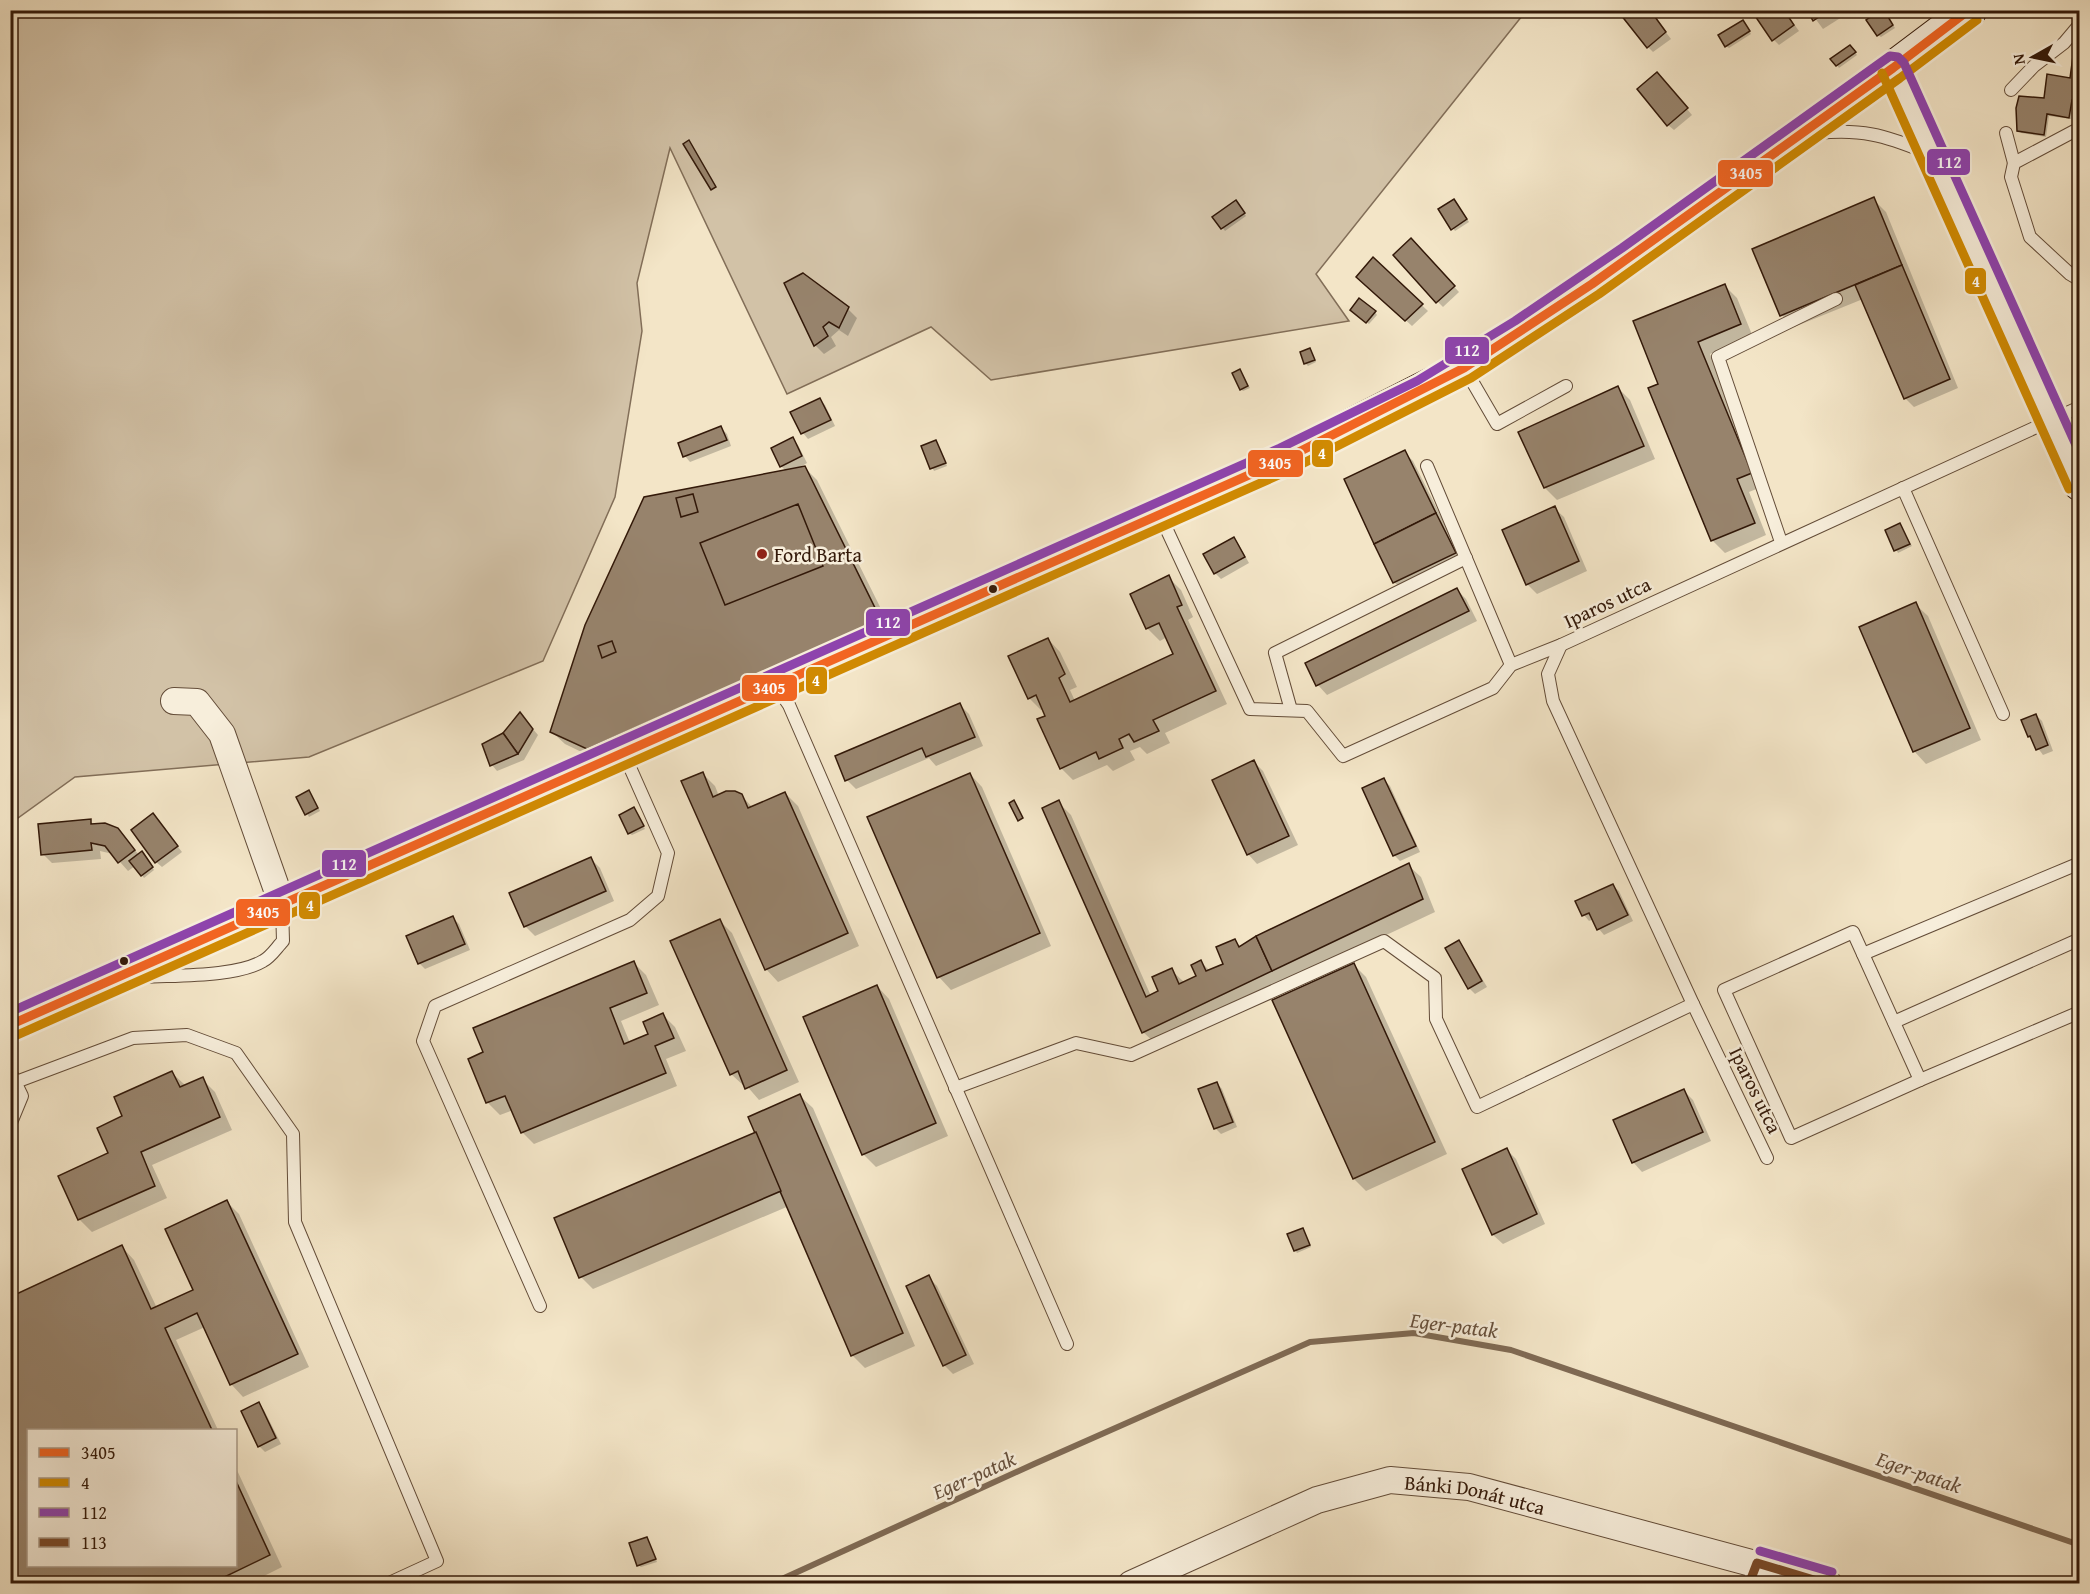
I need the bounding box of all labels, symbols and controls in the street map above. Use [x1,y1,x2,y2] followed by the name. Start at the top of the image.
[2003,27,2063,87] north arrow
[2005,52,2031,67] text: N
[1926,148,1971,176] line badge: 112
[1937,150,1961,174] text: 112
[1717,159,1774,188] line badge: 3405
[1729,161,1763,185] text: 3405
[1964,267,1987,295] line badge: 4
[1972,269,1980,293] text: 4
[1444,336,1490,365] line badge: 112
[1455,338,1479,362] text: 112
[1311,439,1334,468] line badge: 4
[1318,441,1326,465] text: 4
[1247,449,1304,478] line badge: 3405
[1258,451,1292,475] text: 3405
[774,540,862,569] place label: Ford Barta
[755,547,769,561] marker: Ford Barta
[1559,569,1656,635] street label: Iparos utca
[987,583,999,595] unlabelled marker
[865,608,911,637] line badge: 112
[876,610,900,634] text: 112
[805,666,828,695] line badge: 4
[812,668,820,692] text: 4
[741,674,798,702] line badge: 3405
[752,676,786,700] text: 3405
[321,849,367,878] line badge: 112
[332,852,356,876] text: 112
[298,891,321,920] line badge: 4
[306,893,314,917] text: 4
[235,898,291,927] line badge: 3405
[246,900,280,924] text: 3405
[118,955,130,967] unlabelled marker
[1723,1042,1790,1139] street label: Iparos utca
[1407,1304,1500,1346] water label: Eger-patak
[27,1429,237,1567] legend
[81,1439,116,1466] text: 3405
[927,1443,1021,1507] water label: Eger-patak
[1871,1443,1966,1501] water label: Eger-patak
[1403,1467,1549,1522] street label: Bánki Donát utca
[81,1469,90,1496] text: 4
[81,1499,107,1526] text: 112
[81,1529,107,1556] text: 113

